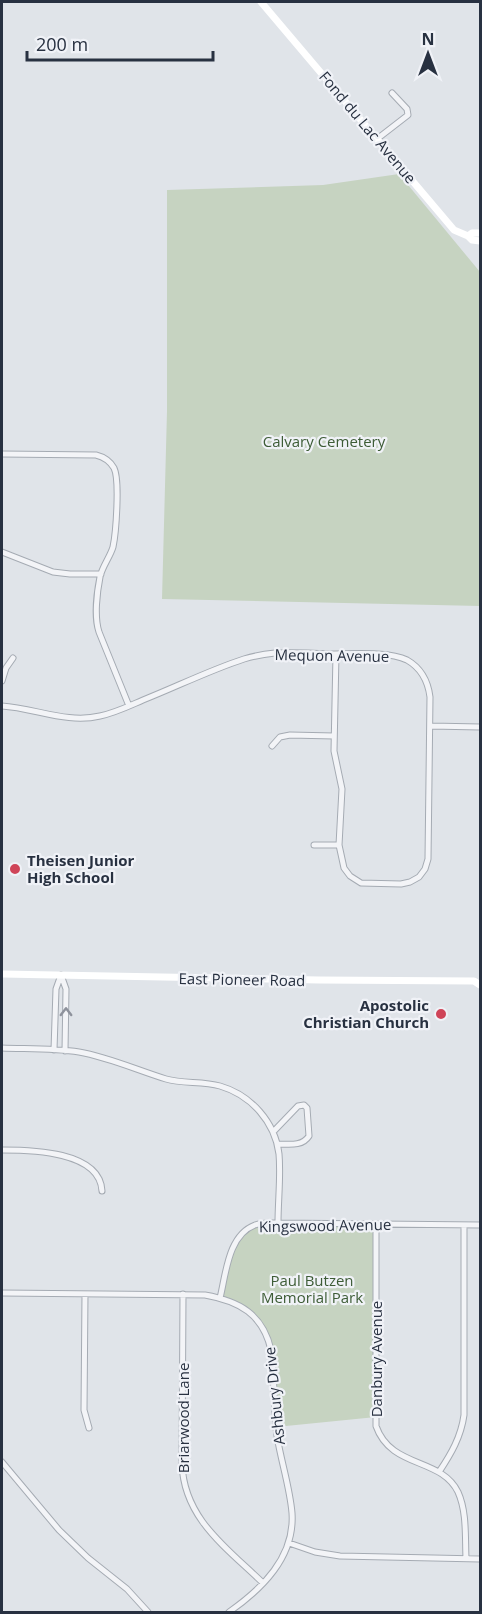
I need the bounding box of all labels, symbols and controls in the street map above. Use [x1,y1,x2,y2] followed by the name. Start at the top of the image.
[27,24,213,62] scale bar
[398,24,458,84] north arrow
[421,28,435,50] text: N
[36,32,88,56] text: 200 m
[315,67,421,187] street label: Fond du Lac Avenue
[263,431,386,451] park label: Calvary Cemetery
[275,644,389,666] street label: Mequon Avenue
[27,850,135,887] place label: Theisen Junior High School
[8,862,22,876] marker: Theisen Junior High School
[178,968,306,990] street label: East Pioneer Road
[303,995,429,1032] place label: Apostolic Christian Church
[434,1007,448,1021] marker: Apostolic Christian Church
[60,1008,72,1017] one-way arrow
[259,1214,391,1236] street label: Kingswood Avenue
[261,1270,363,1307] park label: Paul Butzen Memorial Park
[366,1301,386,1417] street label: Danbury Avenue
[259,1346,289,1446] street label: Ashbury Drive
[173,1363,193,1473] street label: Briarwood Lane

